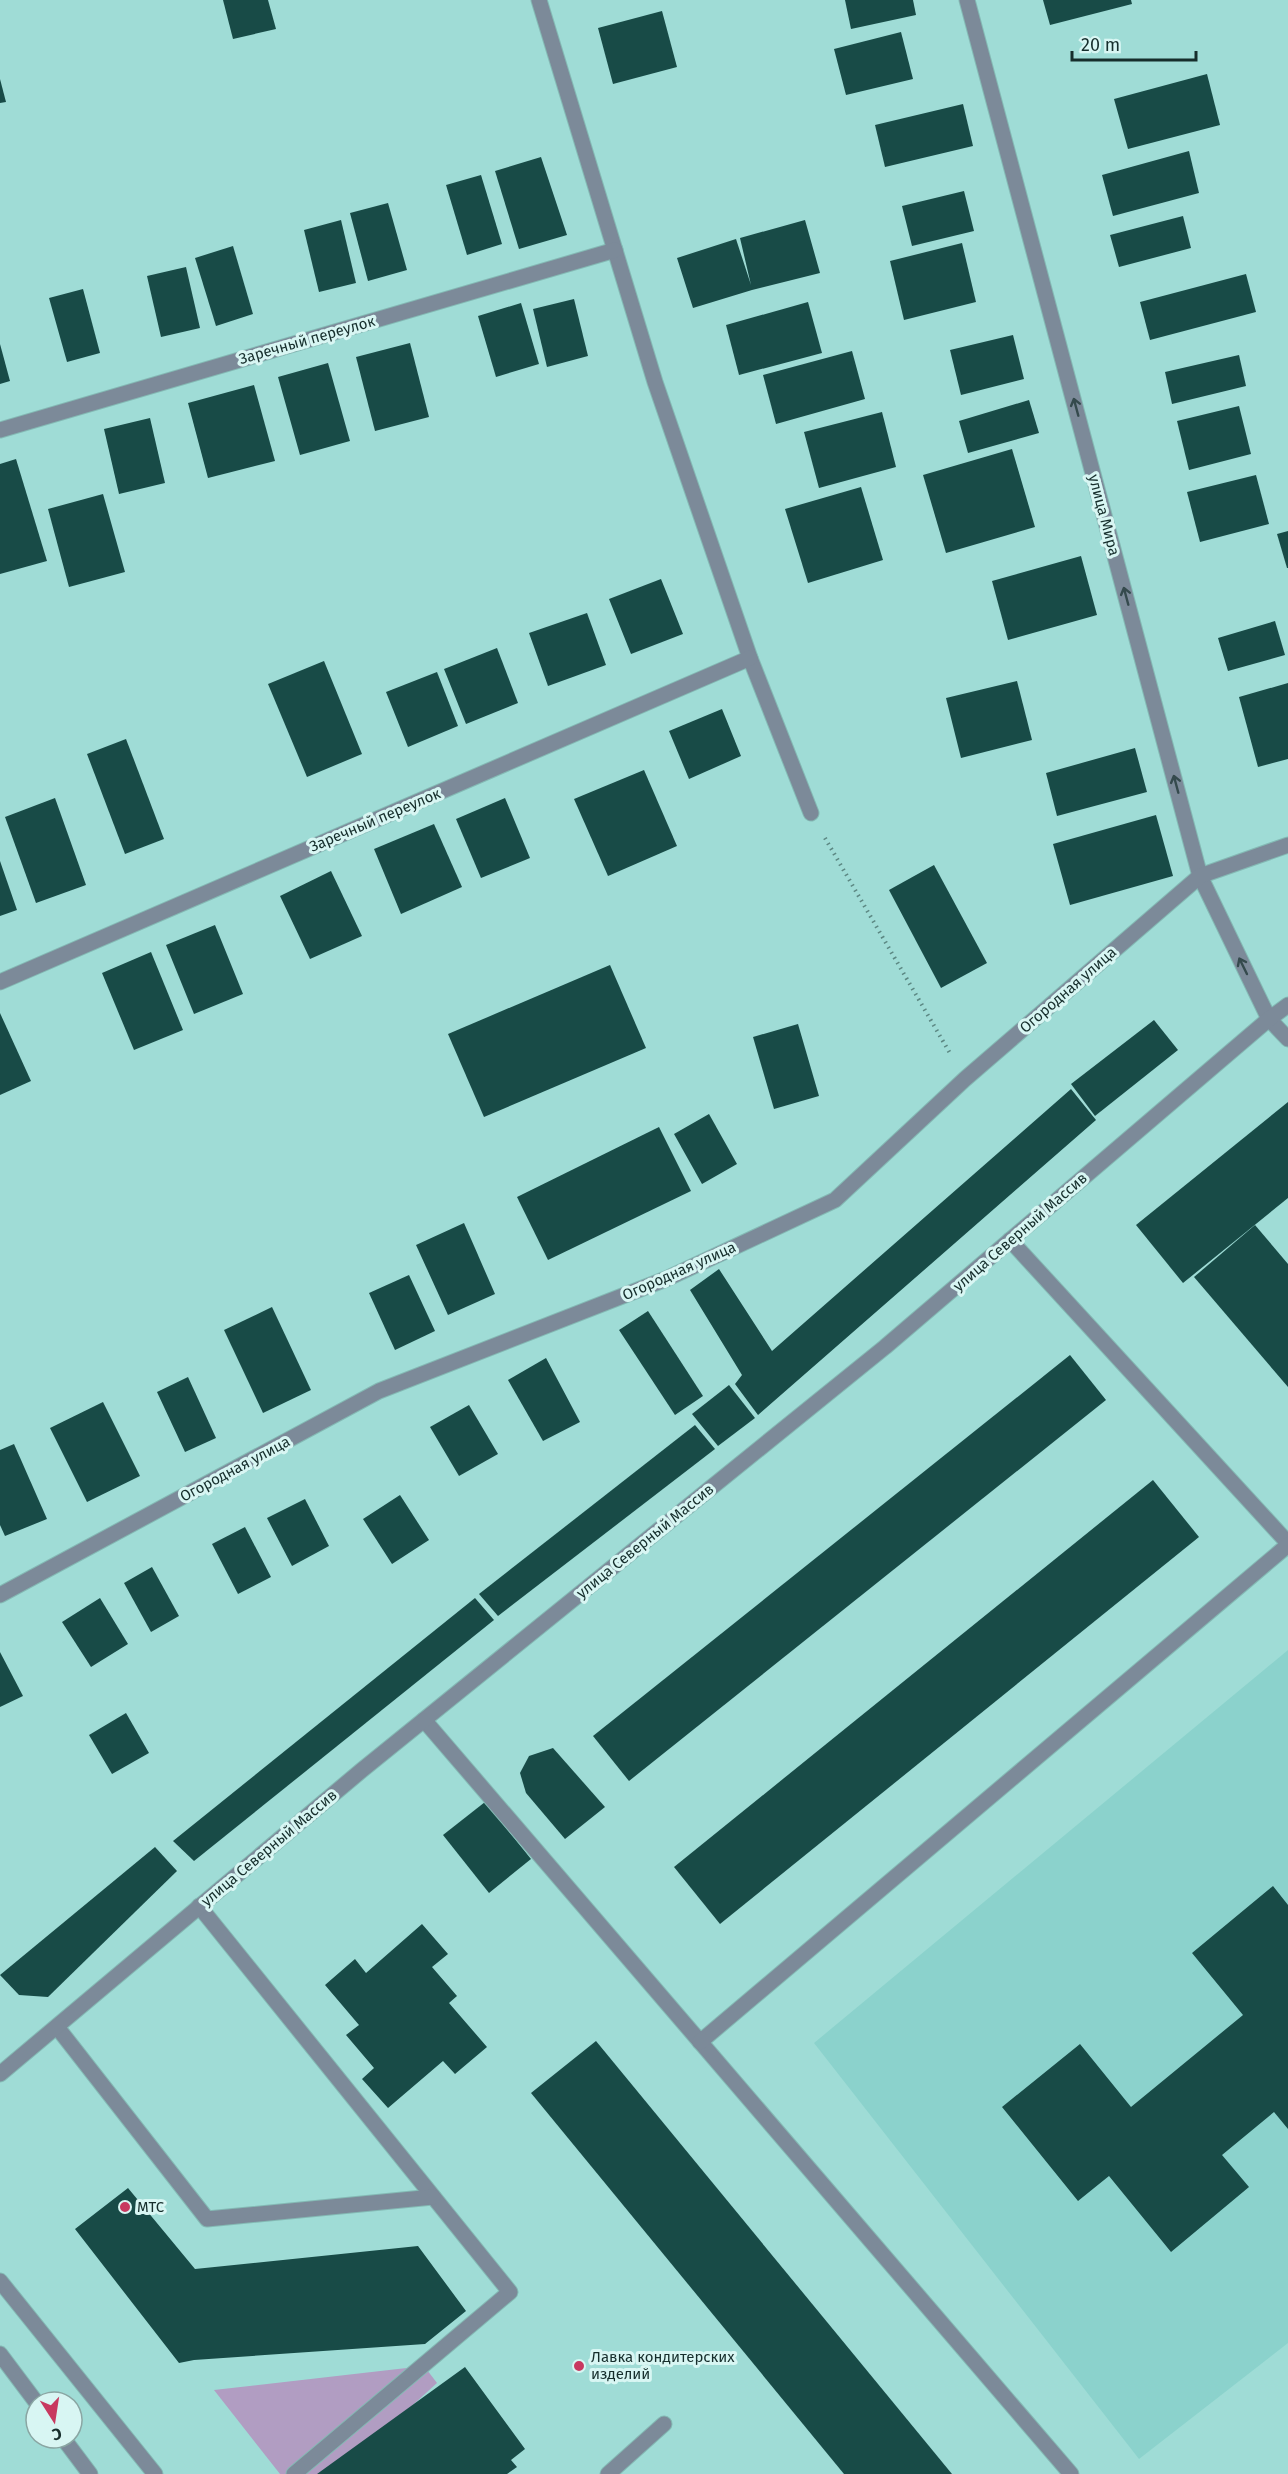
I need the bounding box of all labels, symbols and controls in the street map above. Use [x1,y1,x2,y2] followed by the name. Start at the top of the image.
[1072,24,1196,62] scale bar
[1081,34,1120,56] text: 20 m
[237,312,377,368] street label: Заречный переулок
[1069,398,1081,417] one-way arrow
[1085,472,1123,558] street label: улица Мира
[1119,586,1131,605] one-way arrow
[1170,775,1181,794] one-way arrow
[307,784,443,856] street label: Заречный переулок
[1016,943,1120,1037] street label: Огородная улица
[1237,958,1249,976] one-way arrow
[949,1169,1091,1295] street label: улица Северный Массив
[620,1238,738,1304] street label: Огородная улица
[177,1432,293,1506] street label: Огородная улица
[573,1480,717,1602] street label: улица Северный Массив
[197,1786,341,1910] street label: улица Северный Массив
[137,2198,165,2216] place label: МТС
[118,2200,132,2214] marker: МТС
[591,2348,735,2383] place label: Лавка кондитерских изделий
[572,2359,586,2373] marker: Лавка кондитерских изделий
[24,2390,84,2450] north arrow
[50,2424,63,2445] text: С

